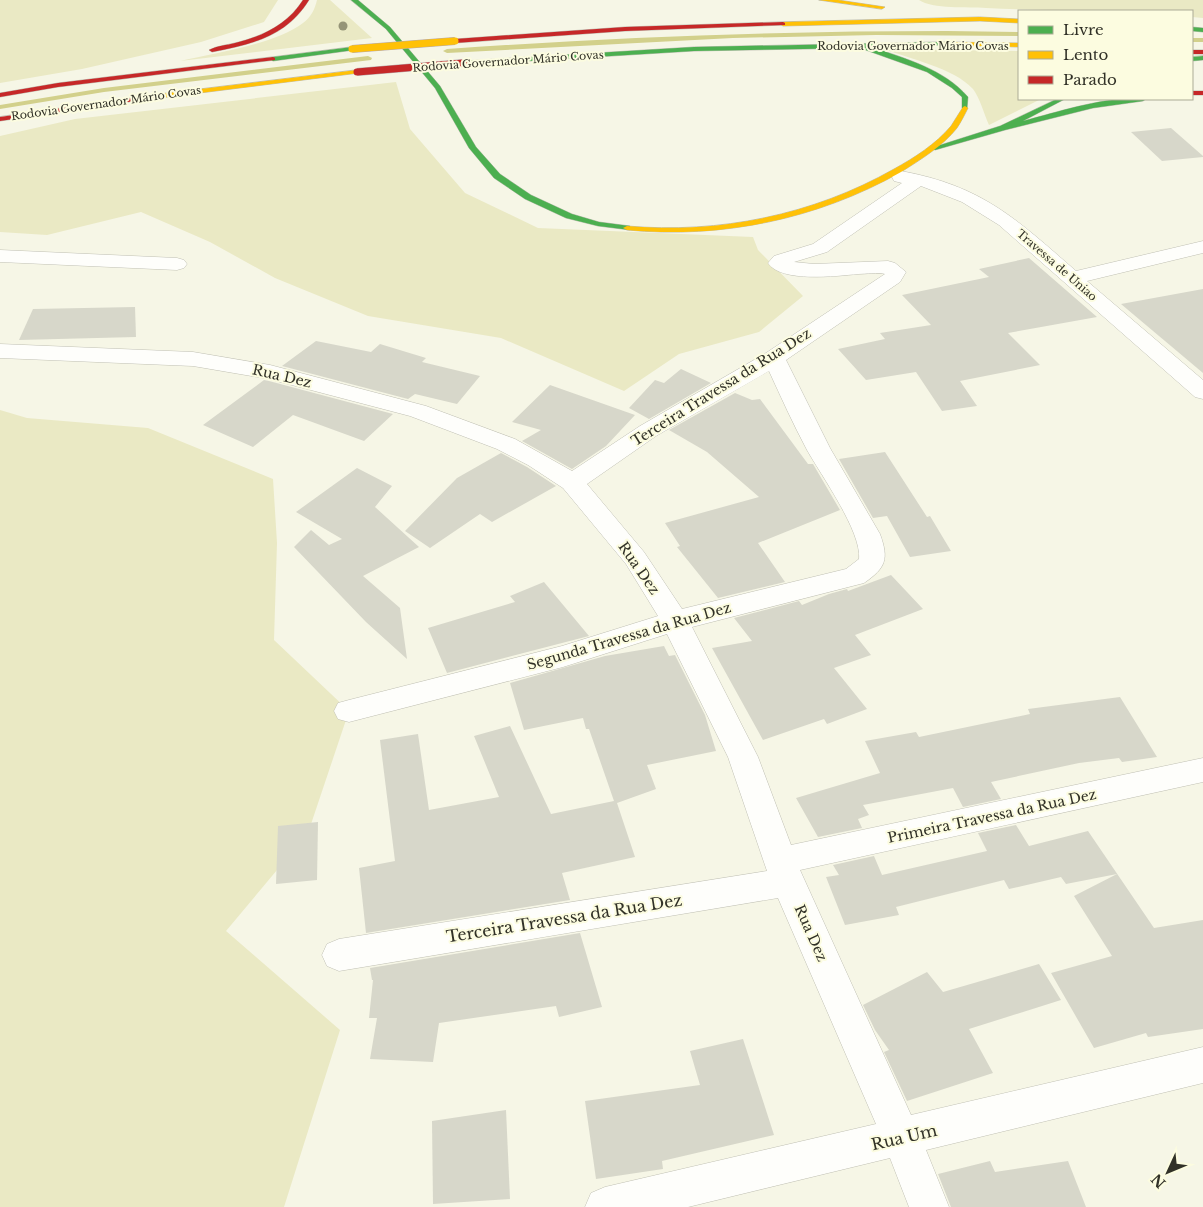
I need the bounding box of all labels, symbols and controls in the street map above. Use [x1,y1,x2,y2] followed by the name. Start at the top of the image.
[1018,10,1193,100] legend
[1063,20,1104,39] text: Livre
[817,39,1009,53] street label: Rodovia Governador Mário Covas
[1063,45,1109,64] text: Lento
[412,47,604,75] street label: Rodovia Governador Mário Covas
[1063,70,1117,89] text: Parado
[10,83,202,123] street label: Rodovia Governador Mário Covas
[1014,226,1100,304] street label: Travessa de Uniao
[628,324,814,450] street label: Terceira Travessa da Rua Dez
[251,360,314,392] street label: Rua Dez
[614,538,664,598] street label: Rua Dez
[525,598,733,674] street label: Segunda Travessa da Rua Dez
[886,785,1098,847] street label: Primeira Travessa da Rua Dez
[445,889,683,947] street label: Terceira Travessa da Rua Dez
[791,902,832,964] street label: Rua Dez
[869,1120,939,1154] street label: Rua Um
[1143,1147,1193,1197] north arrow
[1148,1170,1170,1192] text: N

